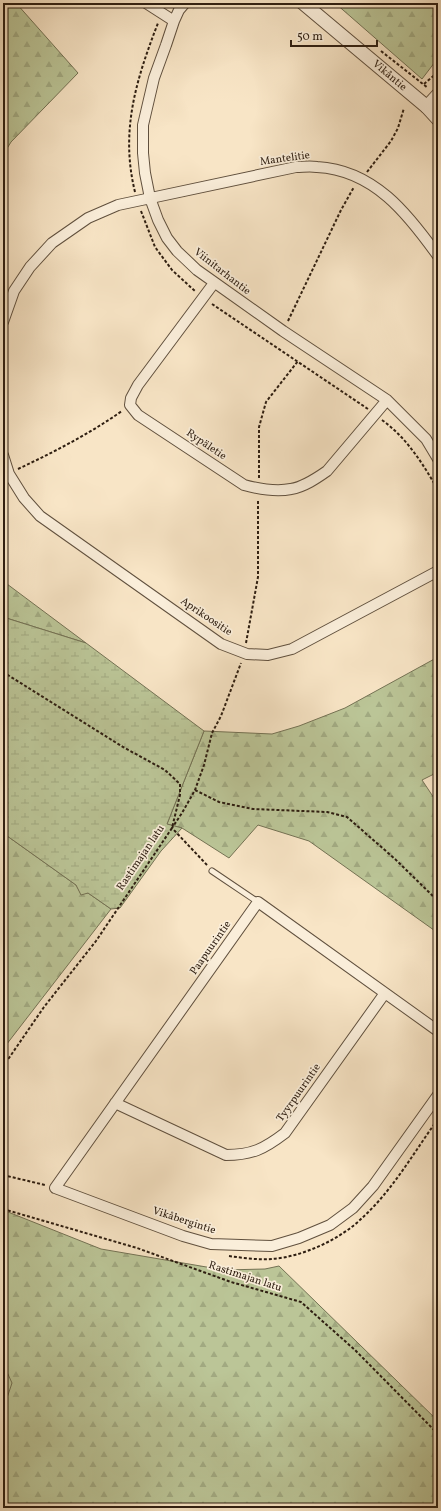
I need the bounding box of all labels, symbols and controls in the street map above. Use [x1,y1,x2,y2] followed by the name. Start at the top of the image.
[291,22,377,48] scale bar
[297,29,323,45] text: 50 m
[369,57,410,94] street label: Vikåntie
[259,148,311,170] street label: Mantelitie
[190,245,254,299] street label: Viinitarhantie
[183,426,229,464] street label: Rypäletie
[177,594,235,640] street label: Aprikoositie
[113,822,169,894] street label: Rastimajan latu
[187,918,235,978] street label: Paapuurintie
[273,1061,325,1125] street label: Tyyrpuurintie
[151,1204,217,1238] street label: Vikåbergintie
[206,1258,284,1296] street label: Rastimajan latu

